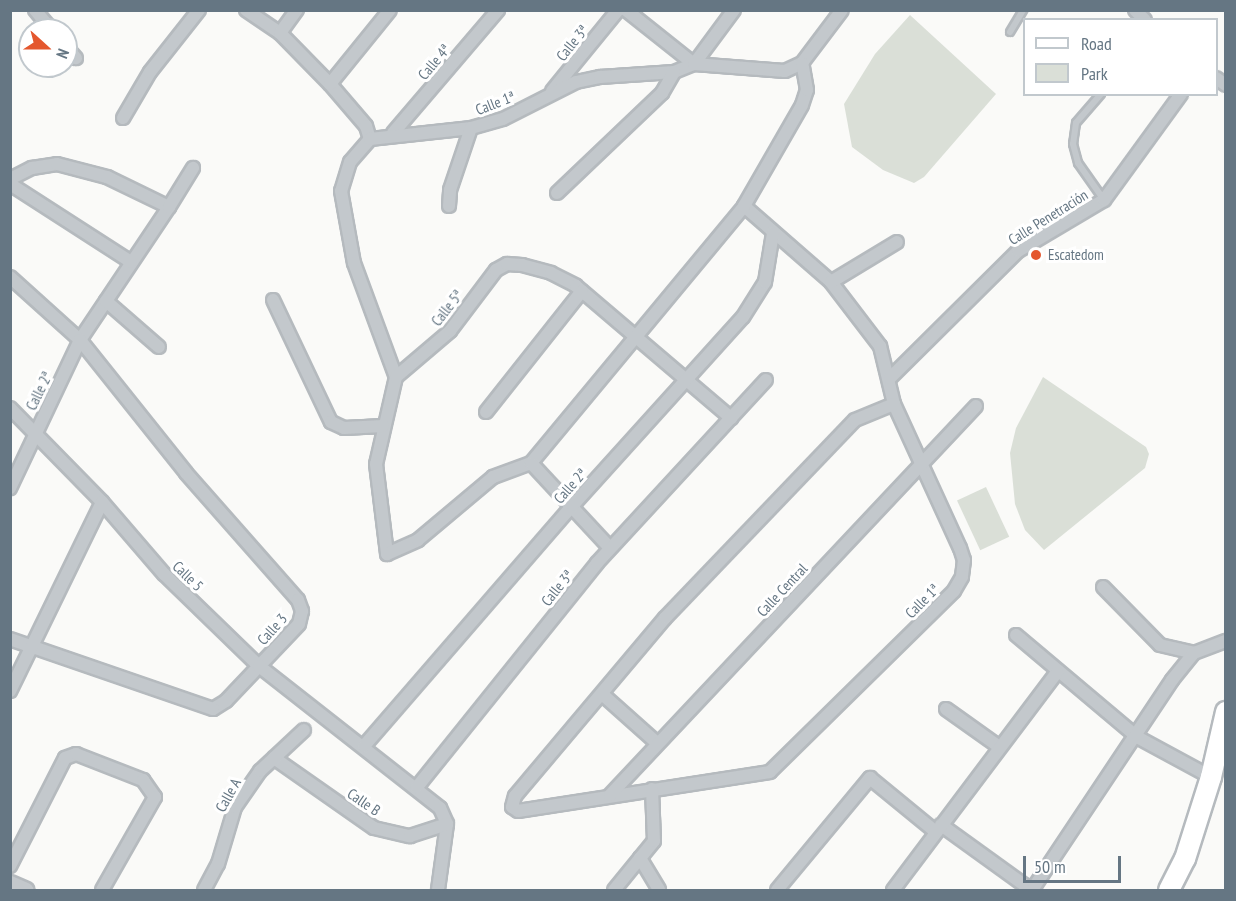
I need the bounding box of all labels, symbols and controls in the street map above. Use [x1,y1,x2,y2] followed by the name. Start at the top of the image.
[18,18,78,78] north arrow
[1023,18,1218,96] legend
[552,22,592,64] street label: Calle 3ª
[1081,32,1112,55] text: Road
[414,41,454,83] street label: Calle 4ª
[52,46,74,61] text: N
[1081,62,1108,85] text: Park
[473,87,517,119] street label: Calle 1ª
[1005,185,1091,249] street label: Calle Penetración
[1048,246,1104,264] place label: Escatedom
[1029,248,1043,262] marker: Escatedom
[427,286,467,330] street label: Calle 5ª
[22,369,56,413] street label: Calle 2ª
[550,465,590,507] street label: Calle 2ª
[169,557,207,595] street label: Calle 5
[753,560,811,620] street label: Calle Central
[537,567,577,609] street label: Calle 3ª
[901,580,943,622] street label: Calle 1ª
[253,610,291,648] street label: Calle 3
[211,775,245,815] street label: Calle A
[344,784,384,820] street label: Calle B
[1026,844,1124,882] scale bar
[1034,855,1066,878] text: 50 m

